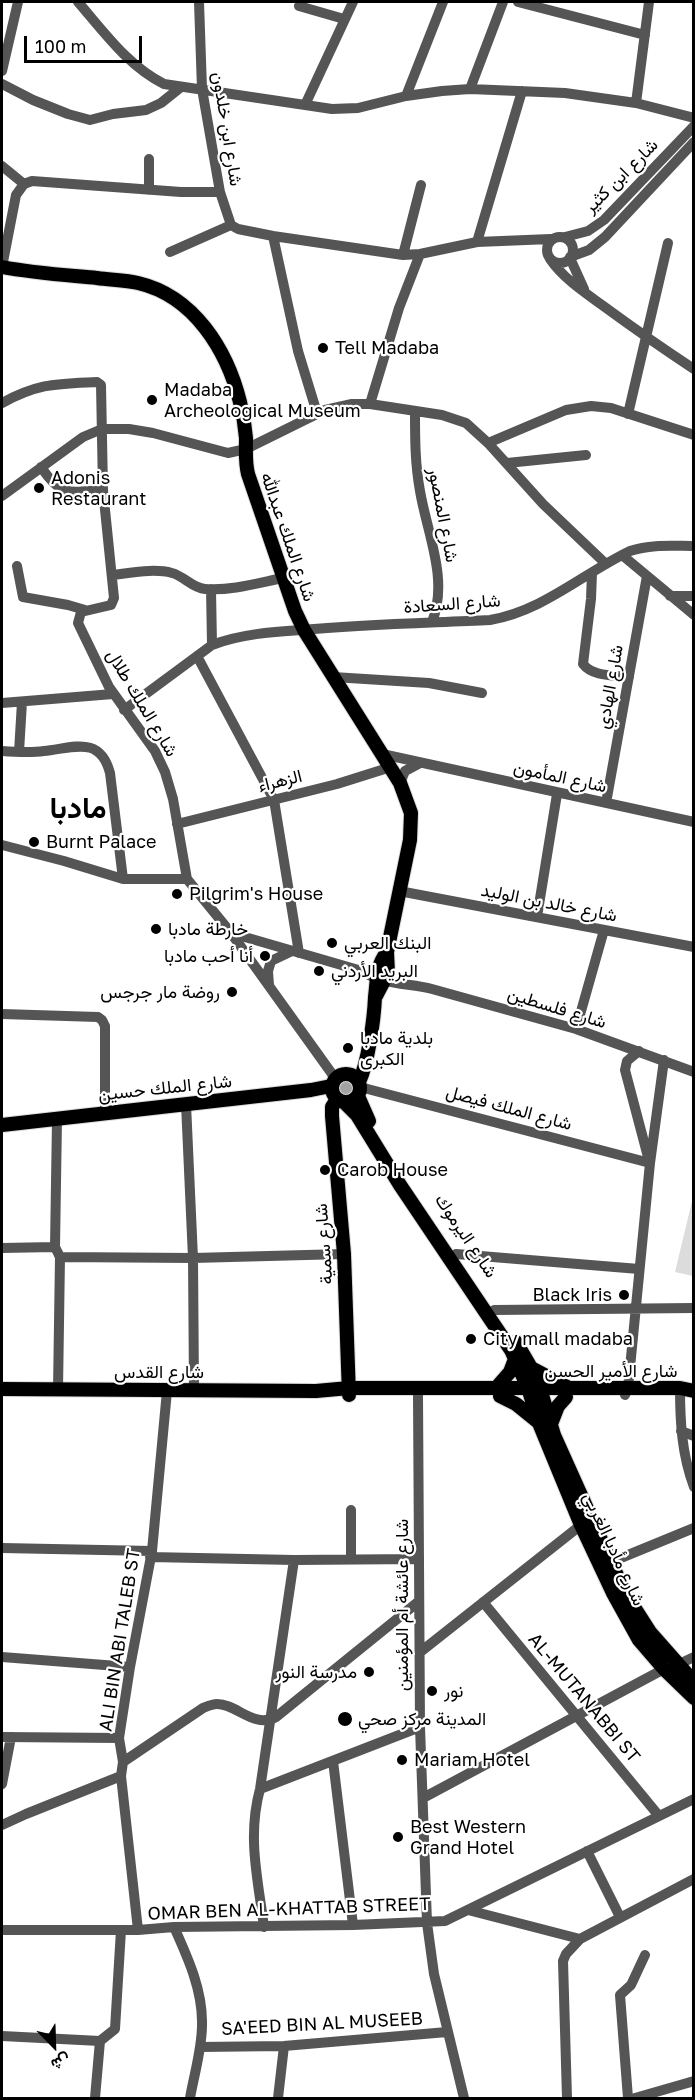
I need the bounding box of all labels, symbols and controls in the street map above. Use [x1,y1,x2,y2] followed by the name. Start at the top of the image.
[27,24,146,62] scale bar
[35,35,86,57] text: 100 m
[207,70,247,188] street label: شارع ابن خلدون
[579,134,663,218] street label: شارع ابن كثير
[335,337,439,359] place label: Tell Madaba
[316,341,330,355] marker: Tell Madaba
[164,379,361,422] place label: Madaba Archeological Museum
[145,393,159,407] marker: Madaba Archeological Museum
[423,466,463,564] street label: شارع المنصور
[51,467,146,510] place label: Adonis Restaurant
[256,470,320,604] street label: شارع الملك عبدالله
[32,481,46,495] marker: Adonis Restaurant
[403,590,501,618] street label: شارع السعادة
[592,643,628,731] street label: شارع الهادي
[102,646,182,760] street label: شارع الملك طلال
[511,757,609,797] street label: شارع المأمون
[256,765,304,797] street label: الزهراء
[50,790,106,826] district label: مادبا
[46,831,157,853] place label: Burnt Palace
[27,835,41,849] marker: Burnt Palace
[479,879,619,927] street label: شارع خالد بن الوليد
[189,883,323,905] place label: Pilgrim's House
[170,887,184,901] marker: Pilgrim's House
[168,918,248,940] place label: خارطة مادبا
[149,922,163,936] marker: خارطة مادبا
[344,932,431,954] place label: البنك العربي
[325,936,339,950] marker: البنك العربي
[164,945,253,967] place label: أنا أحب مادبا
[258,949,272,963] marker: أنا أحب مادبا
[331,960,418,982] place label: البريد الأردني
[312,964,326,978] marker: البريد الأردني
[100,981,220,1003] place label: روضة مار جرجس
[505,983,609,1033] street label: شارع فلسطين
[225,985,239,999] marker: روضة مار جرجس
[360,1027,433,1070] place label: بلدية مادبا الكبرى
[341,1041,355,1055] marker: بلدية مادبا الكبرى
[97,1070,233,1106] street label: شارع الملك حسين
[444,1081,574,1135] street label: شارع الملك فيصل
[337,1159,448,1181] place label: Carob House
[318,1163,332,1177] marker: Carob House
[430,1190,502,1282] street label: شارع اليرموك
[310,1203,338,1285] street label: شارع سمية
[532,1284,612,1306] place label: Black Iris
[617,1288,631,1302] marker: Black Iris
[483,1328,633,1350] place label: City mall madaba
[464,1332,478,1346] marker: City mall madaba
[544,1360,678,1382] street label: شارع الأمير الحسن
[114,1361,204,1383] street label: شارع القدس
[578,1489,650,1609] street label: شارع مأدبا الغربي
[391,1519,413,1691] street label: شارع عائشة أم المؤمنين
[95,1547,145,1733] street label: ALI BIN ABI TALEB ST
[524,1629,644,1767] street label: AL-MUTANABBI ST
[275,1661,357,1683] place label: مدرسة النور
[362,1665,376,1679] marker: مدرسة النور
[444,1680,463,1702] place label: نور
[425,1684,439,1698] marker: نور
[358,1708,486,1730] place label: المدينة مركز صحي
[336,1710,354,1728] marker: المدينة مركز صحي
[414,1749,530,1771] place label: Mariam Hotel
[395,1753,409,1767] marker: Mariam Hotel
[410,1816,526,1858] place label: Best Western Grand Hotel
[391,1830,405,1844] marker: Best Western Grand Hotel
[147,1893,431,1925] street label: OMAR BEN AL-KHATTAB STREET
[221,2008,423,2040] street label: SA'EED BIN AL MUSEEB
[24,2016,84,2076] north arrow
[48,2050,74,2076] text: ش

